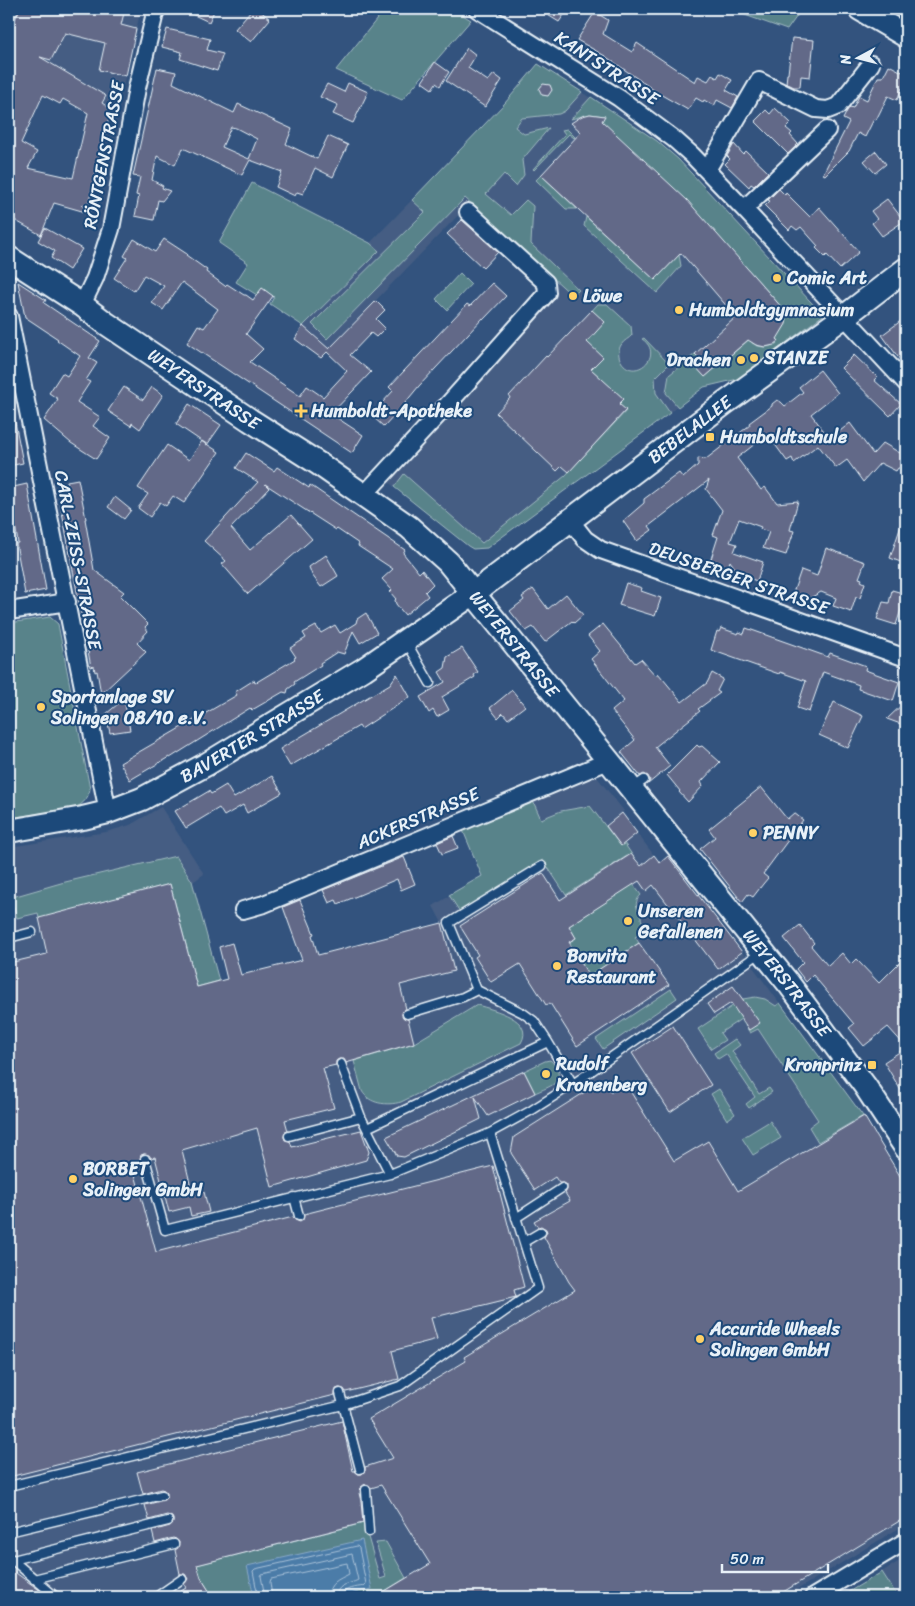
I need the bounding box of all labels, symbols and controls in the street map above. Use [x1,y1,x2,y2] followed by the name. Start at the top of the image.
[548,22,667,115] street label: KANTSTRASSE
[832,32,882,82] north arrow
[833,53,859,67] text: N
[74,77,134,232] street label: RÖNTGENSTRASSE
[786,262,867,294] place label: Comic Art
[771,272,783,284] marker: Comic Art
[583,280,623,312] place label: Löwe
[567,290,579,302] marker: Löwe
[688,294,854,326] place label: Humboldtgymnasium
[673,304,685,316] marker: Humboldtgymnasium
[141,339,268,439] street label: WEYERSTRASSE
[763,342,830,374] place label: STANZE
[666,344,731,376] place label: Drachen
[748,352,760,364] marker: STANZE
[735,354,747,366] marker: Drachen
[641,386,739,472] street label: BEBELALLEE
[310,395,472,427] place label: Humboldt-Apotheke
[295,405,307,417] marker: Humboldt-Apotheke
[719,421,848,453] place label: Humboldtschule
[704,431,716,443] marker: Humboldtschule
[45,468,111,653] street label: CARL-ZEISS-STRASSE
[645,532,834,624] street label: DEUSBERGER STRASSE
[461,583,568,706] street label: WEYERSTRASSE
[174,680,331,792] street label: BAVERTER STRASSE
[50,681,207,734] place label: Sportanlage SV Solingen 08/10 e.V.
[35,701,47,713] marker: Sportanlage SV Solingen 08/10 e.V.
[351,777,485,859] street label: ACKERSTRASSE
[763,817,820,849] place label: PENNY
[747,827,759,839] marker: PENNY
[637,895,723,948] place label: Unseren Gefallenen
[622,915,634,927] marker: Unseren Gefallenen
[734,922,840,1045] street label: WEYERSTRASSE
[566,940,656,993] place label: Bonvita Restaurant
[551,960,563,972] marker: Bonvita Restaurant
[555,1048,647,1101] place label: Rudolf Kronenberg
[784,1049,862,1081] place label: Kronprinz
[866,1059,878,1071] marker: Kronprinz
[540,1068,552,1080] marker: Rudolf Kronenberg
[82,1153,203,1206] place label: BORBET Solingen GmbH
[67,1173,79,1185] marker: BORBET Solingen GmbH
[709,1313,841,1366] place label: Accuride Wheels Solingen GmbH
[694,1333,706,1345] marker: Accuride Wheels Solingen GmbH
[722,1541,829,1573] scale bar
[730,1546,765,1572] text: 50 m

